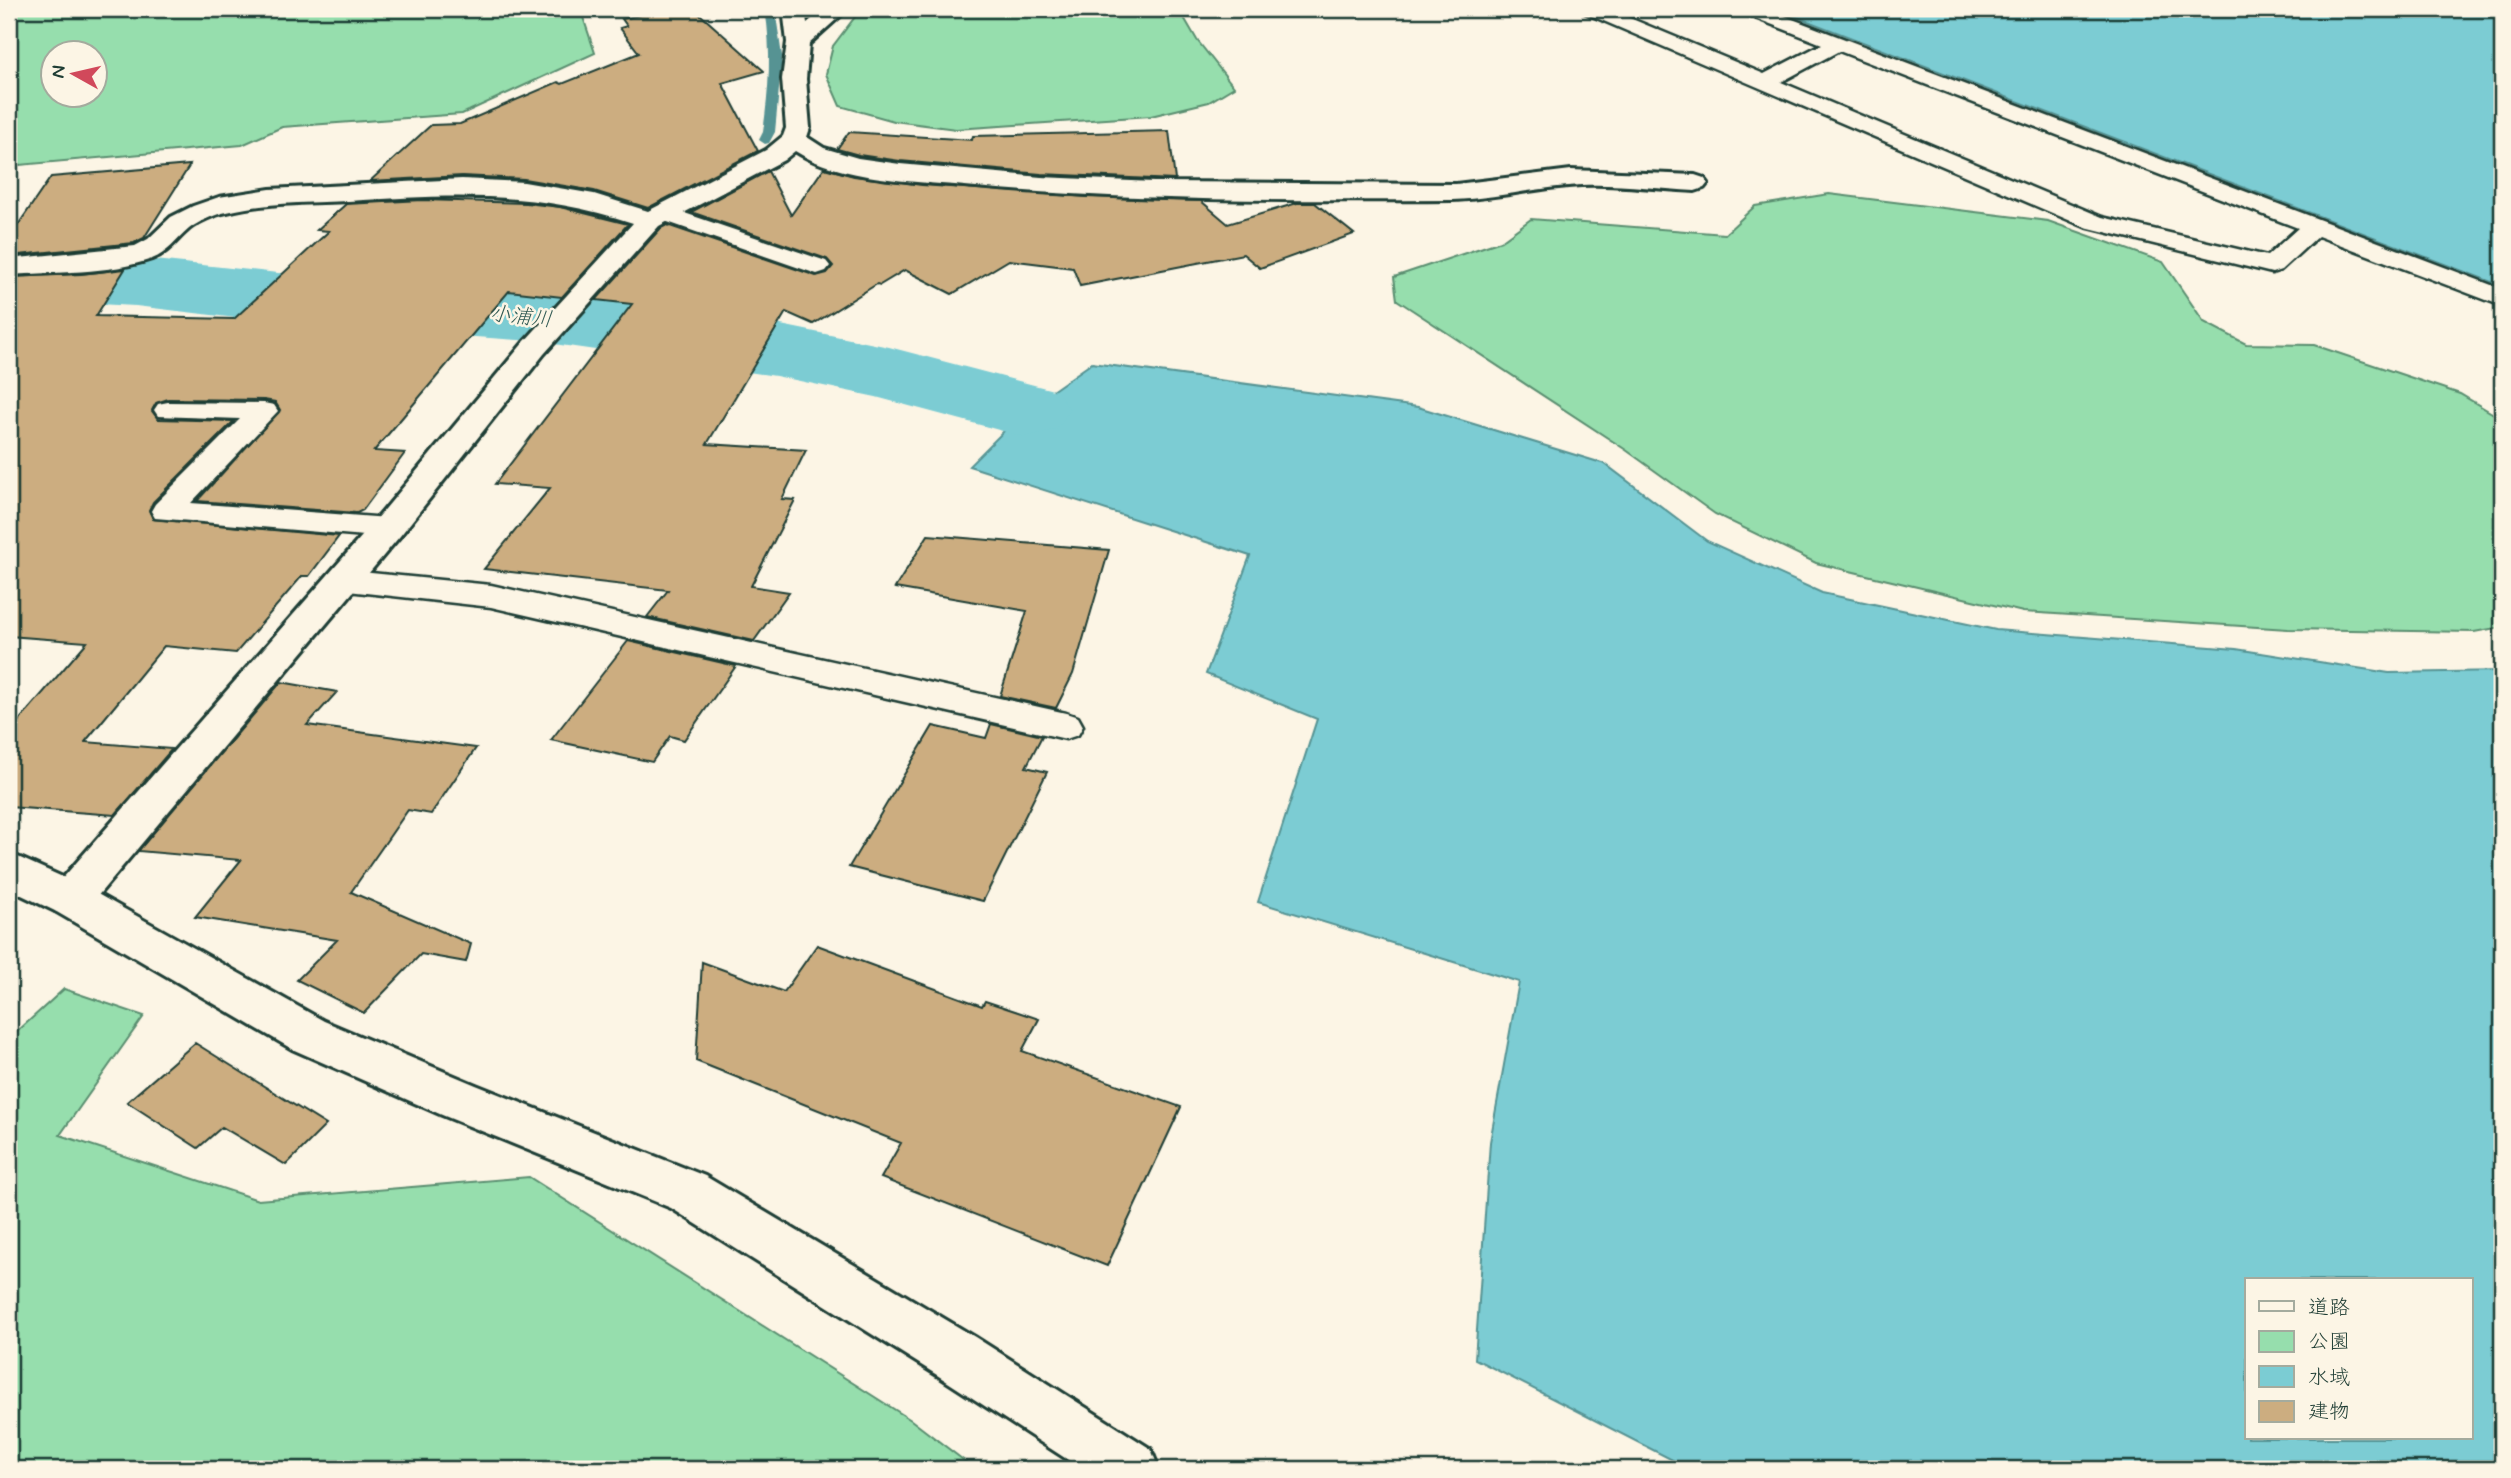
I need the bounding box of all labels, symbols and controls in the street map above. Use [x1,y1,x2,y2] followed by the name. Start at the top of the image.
[38,38,108,108] north arrow
[45,64,72,80] text: N
[488,300,554,334] water label: 小浦川
[2245,1278,2472,1440] legend
[2308,1294,2350,1322] text: 道路
[2308,1328,2350,1356] text: 公園
[2308,1364,2350,1392] text: 水域
[2308,1398,2350,1426] text: 建物

